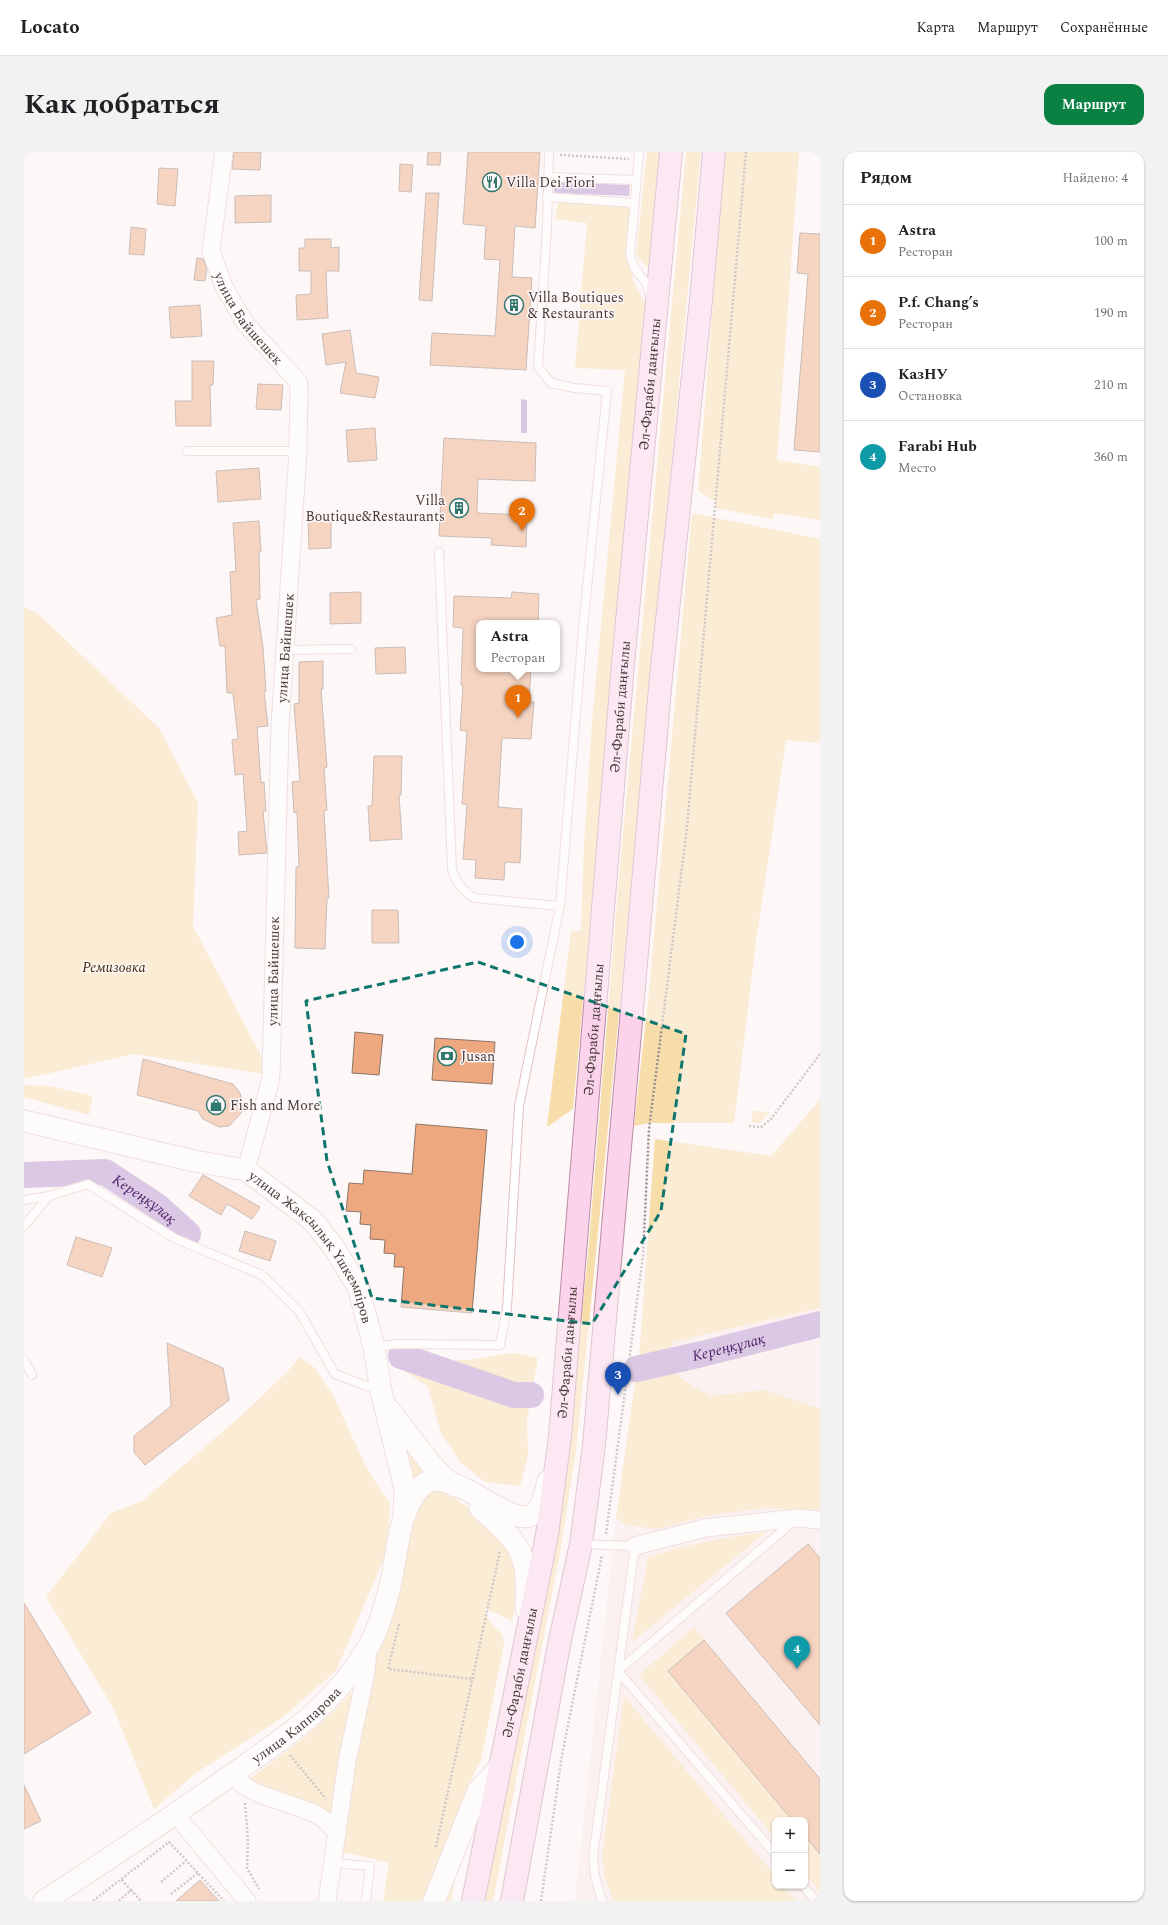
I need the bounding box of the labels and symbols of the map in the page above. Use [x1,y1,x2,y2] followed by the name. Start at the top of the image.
[481,171,503,193] restaurant icon: Villa Dei Fiori
[506,172,595,193] place label: Villa Dei Fiori
[208,268,288,370] street label: улица Байшешек
[528,287,624,324] place label: Villa Boutiques & Restaurants
[503,294,525,316] building icon: Villa Boutiques & Restaurants
[633,317,666,451] street label: Әл-Фараби даңғылы
[305,490,445,527] place label: Villa Boutique&Restaurants
[448,497,470,519] building icon: Villa Boutique&Restaurants
[509,498,535,531] pin: 2
[271,592,300,705] street label: улица Байшешек
[604,640,636,774] street label: Әл-Фараби даңғылы
[505,685,531,718] pin: 1
[262,916,285,1027] street label: улица Байшешек
[507,932,527,952] your location
[82,957,146,978] park label: Ремизовка
[578,963,610,1097] street label: Әл-Фараби даңғылы
[436,1045,458,1067] bank icon: Jusan
[461,1046,495,1067] place label: Jusan
[205,1094,227,1116] shop icon: Fish and More
[230,1095,320,1116] place label: Fish and More
[243,1165,377,1325] street label: улица Жақсылық Үшкемпіров
[107,1169,181,1230] water label: Кереңқұлақ
[551,1286,583,1420] street label: Әл-Фараби даңғылы
[690,1327,768,1368] water label: Кереңқұлақ
[605,1362,631,1395] pin: 3
[496,1606,543,1740] street label: Әл-Фараби даңғылы
[784,1636,810,1669] pin: 4
[247,1682,346,1769] street label: улица Каппарова

